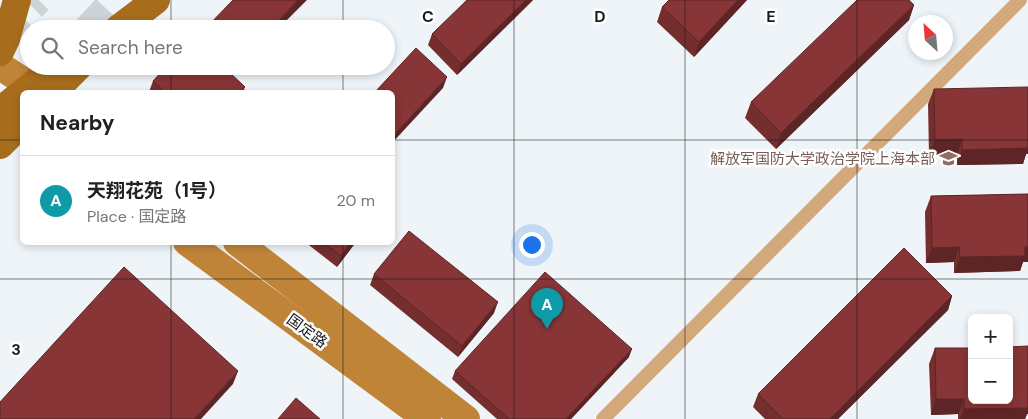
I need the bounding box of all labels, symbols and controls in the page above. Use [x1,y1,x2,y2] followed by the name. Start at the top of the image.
[422,6,434,27] text: C
[594,6,606,27] text: D
[766,6,776,27] text: E
[908,15,953,60] north arrow
[20,20,395,75] search box
[38,34,66,62] icon: search
[78,35,183,60] text: Search here
[40,109,114,137] text: Nearby
[710,149,935,169] place label: 解放军国防大学政治学院上海本部
[939,149,959,169] school or university icon: 解放军国防大学政治学院上海本部
[87,178,227,203] text: 天翔花苑（1号）
[50,190,62,211] text: A
[336,190,375,211] text: 20 m
[87,206,186,227] text: Place · 国定路
[519,232,545,258] your location
[531,288,563,329] pin: A
[283,310,331,352] street label: 国定路
[968,314,1013,404] map controls
[968,314,1013,359] button: +
[11,339,21,360] text: 3
[968,359,1013,404] button: −

